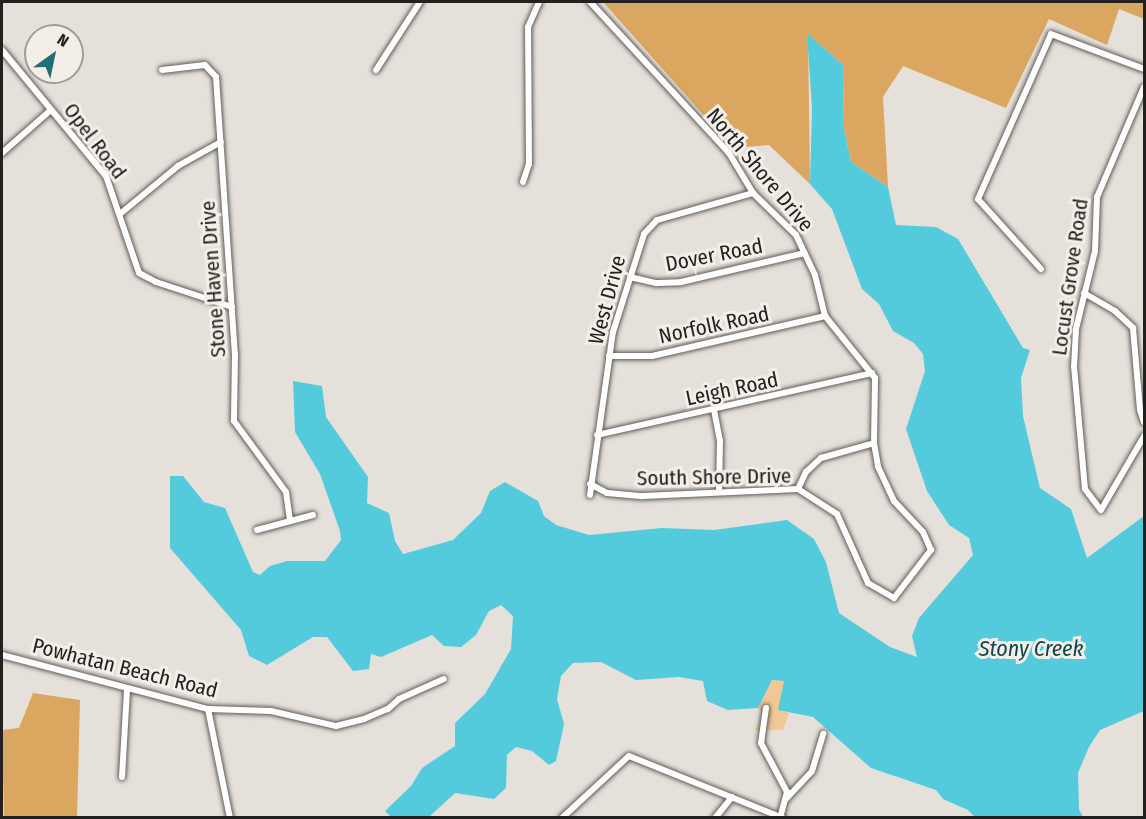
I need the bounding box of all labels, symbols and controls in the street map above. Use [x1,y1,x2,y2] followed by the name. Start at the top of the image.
[24,24,84,84] north arrow
[54,30,72,51] text: N
[58,98,132,184] street label: Opel Road
[701,103,819,237] street label: North Shore Drive
[1047,197,1093,357] street label: Locust Grove Road
[195,200,231,358] street label: Stone Haven Drive
[663,233,765,277] street label: Dover Road
[583,253,631,347] street label: West Drive
[657,301,771,349] street label: Norfolk Road
[683,367,781,411] street label: Leigh Road
[637,463,791,491] street label: South Shore Drive
[30,633,220,703] street label: Powhatan Beach Road
[979,636,1083,662] water label: Stony Creek

